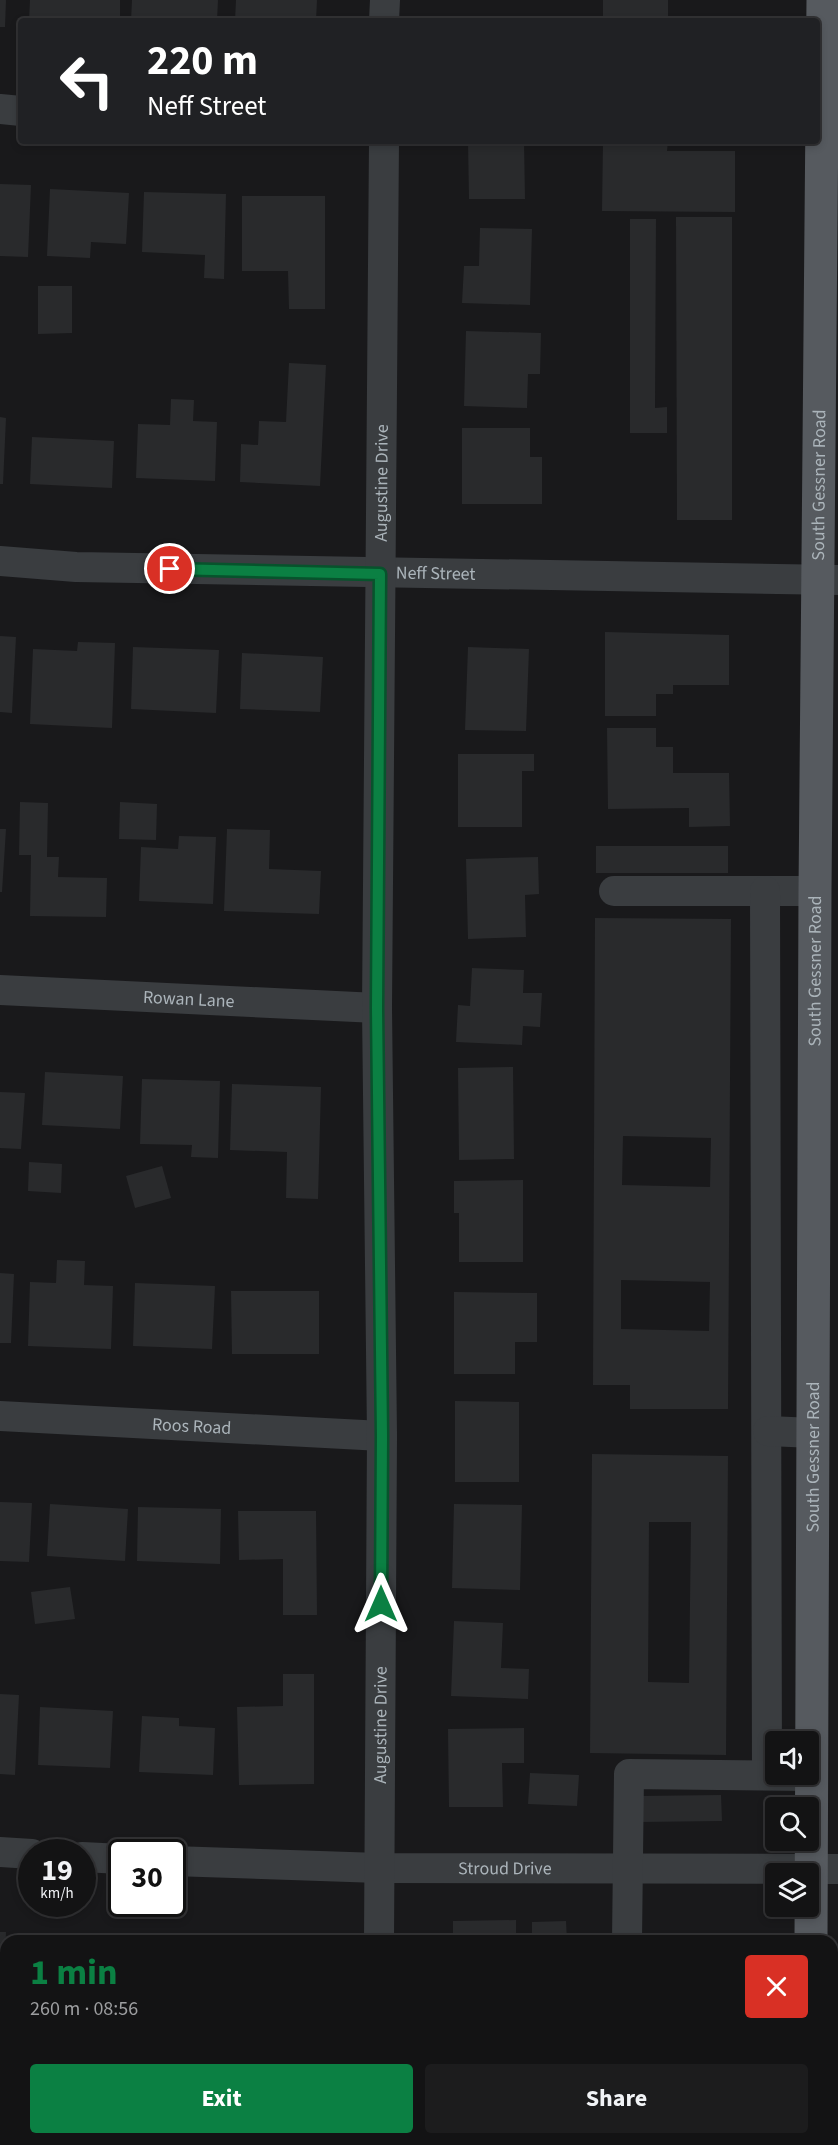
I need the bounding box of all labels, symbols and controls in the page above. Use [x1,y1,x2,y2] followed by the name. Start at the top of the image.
[147,31,258,91] text: 220 m
[48,42,126,120] icon: left
[147,87,266,126] text: Neff Street
[806,409,832,561] street label: South Gessner Road
[369,424,395,542] street label: Augustine Drive
[144,543,195,594] pin
[153,552,186,585] icon: arrive
[396,560,476,587] street label: Neff Street
[802,895,828,1047] street label: South Gessner Road
[142,985,235,1014] street label: Rowan Lane
[801,1381,826,1533] street label: South Gessner Road
[151,1412,232,1441] street label: Roos Road
[349,1572,413,1636] position arrow
[368,1666,394,1784] street label: Augustine Drive
[765,1731,819,1917] map controls
[765,1731,819,1785] button: sound
[765,1797,819,1851] button: search
[108,1839,186,1917] speed limit sign: 30
[41,1849,73,1892] text: 19
[458,1856,552,1881] street label: Stroud Drive
[765,1863,819,1917] button: layers
[40,1883,74,1904] text: km/h
[30,1947,118,1998] text: 1 min
[745,1955,808,2018] button: close
[30,1995,138,2023] text: 260 m · 08:56
[30,2064,413,2133] button: Exit
[425,2064,808,2133] button: Share

